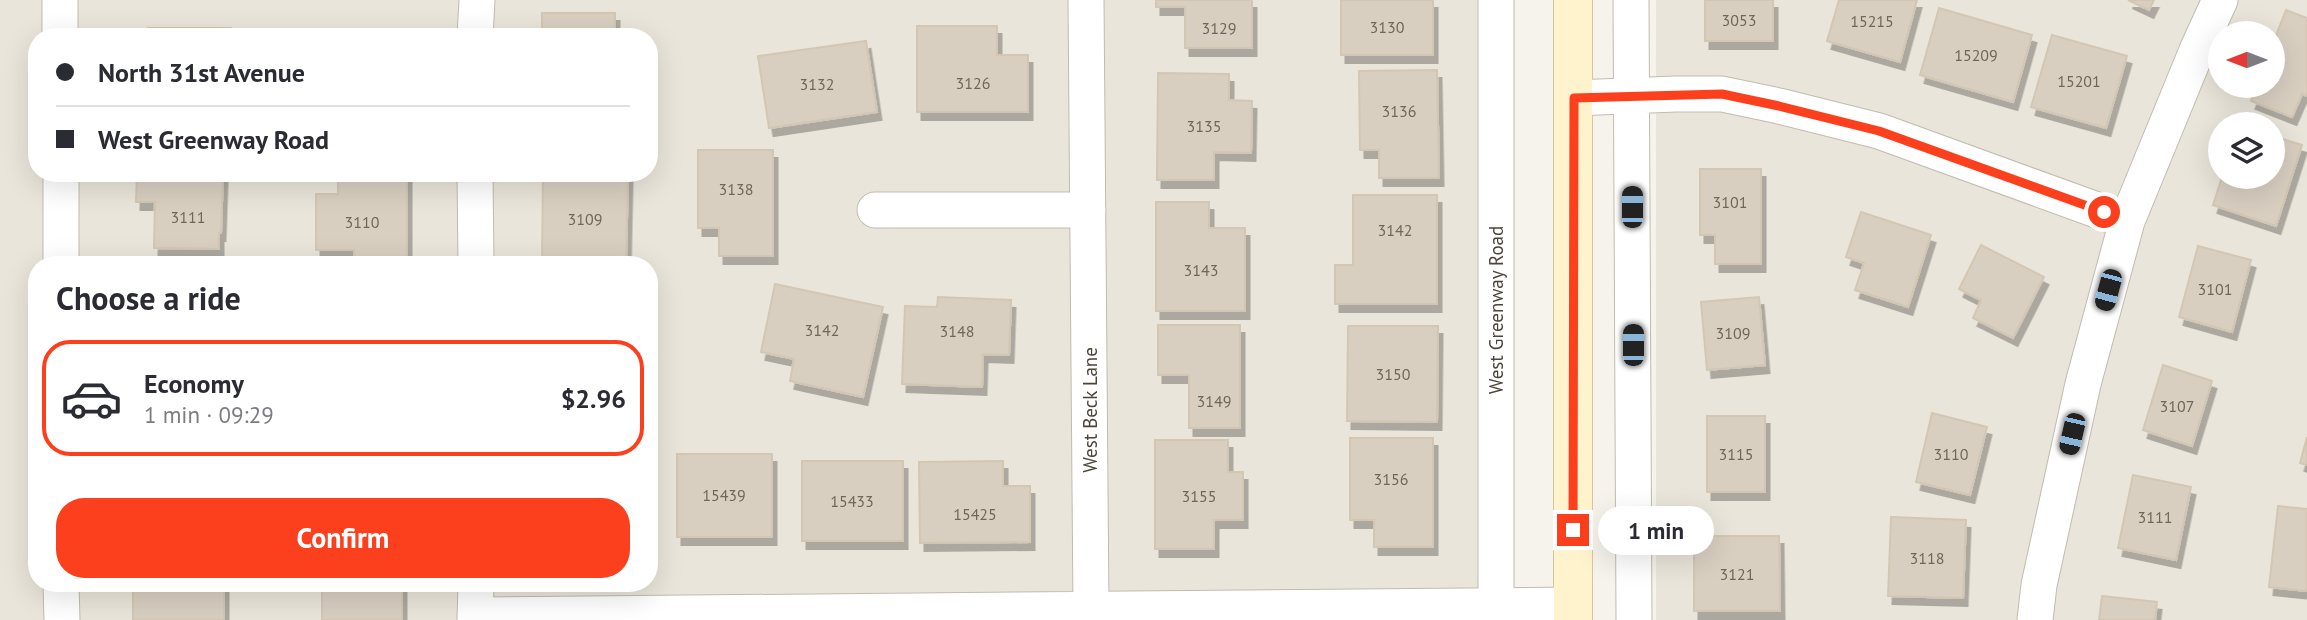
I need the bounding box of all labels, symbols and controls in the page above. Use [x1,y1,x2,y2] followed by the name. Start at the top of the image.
[1722,10,1756,30] house number: 3053
[1850,11,1894,31] house number: 15215
[1370,17,1405,37] house number: 3130
[1202,18,1236,38] house number: 3129
[2208,21,2286,98] north arrow
[2208,21,2285,189] map controls
[1954,45,1998,65] house number: 15209
[98,56,305,89] text: North 31st Avenue
[2057,71,2101,91] house number: 15201
[956,73,990,93] house number: 3126
[800,74,834,94] house number: 3132
[1382,101,1416,121] house number: 3136
[2208,112,2285,189] button: layers
[1187,116,1221,136] house number: 3135
[98,123,329,156] text: West Greenway Road
[719,179,753,199] house number: 3138
[1622,186,1643,228] car
[1713,192,1747,212] house number: 3101
[2088,196,2120,228] route start
[171,207,205,227] house number: 3111
[568,209,602,229] house number: 3109
[345,212,380,232] house number: 3110
[1378,220,1412,240] house number: 3142
[1484,226,1508,394] street label: West Greenway Road
[1184,260,1218,280] house number: 3143
[2093,267,2124,313] car
[56,277,241,319] text: Choose a ride
[2198,279,2232,299] house number: 3101
[805,320,839,340] house number: 3142
[940,321,974,341] house number: 3148
[1716,323,1750,343] house number: 3109
[1623,324,1644,366] car
[1078,347,1102,473] street label: West Beck Lane
[1376,364,1411,384] house number: 3150
[60,367,123,430] icon: car
[144,367,244,400] text: Economy
[561,382,626,415] text: $2.96
[1197,391,1231,411] house number: 3149
[2160,396,2194,416] house number: 3107
[144,400,274,429] text: 1 min · 09:29
[2058,411,2087,457] car
[1719,444,1753,464] house number: 3115
[1934,444,1969,464] house number: 3110
[1374,469,1408,489] house number: 3156
[702,485,746,505] house number: 15439
[1182,486,1216,506] house number: 3155
[830,491,874,511] house number: 15433
[56,498,630,578] button: Confirm
[953,504,997,524] house number: 15425
[1598,505,1713,554] callout: 1 min
[2138,507,2172,527] house number: 3111
[1557,514,1589,546] route end
[1628,516,1684,545] text: 1 min
[1910,548,1944,568] house number: 3118
[1720,564,1754,584] house number: 3121

